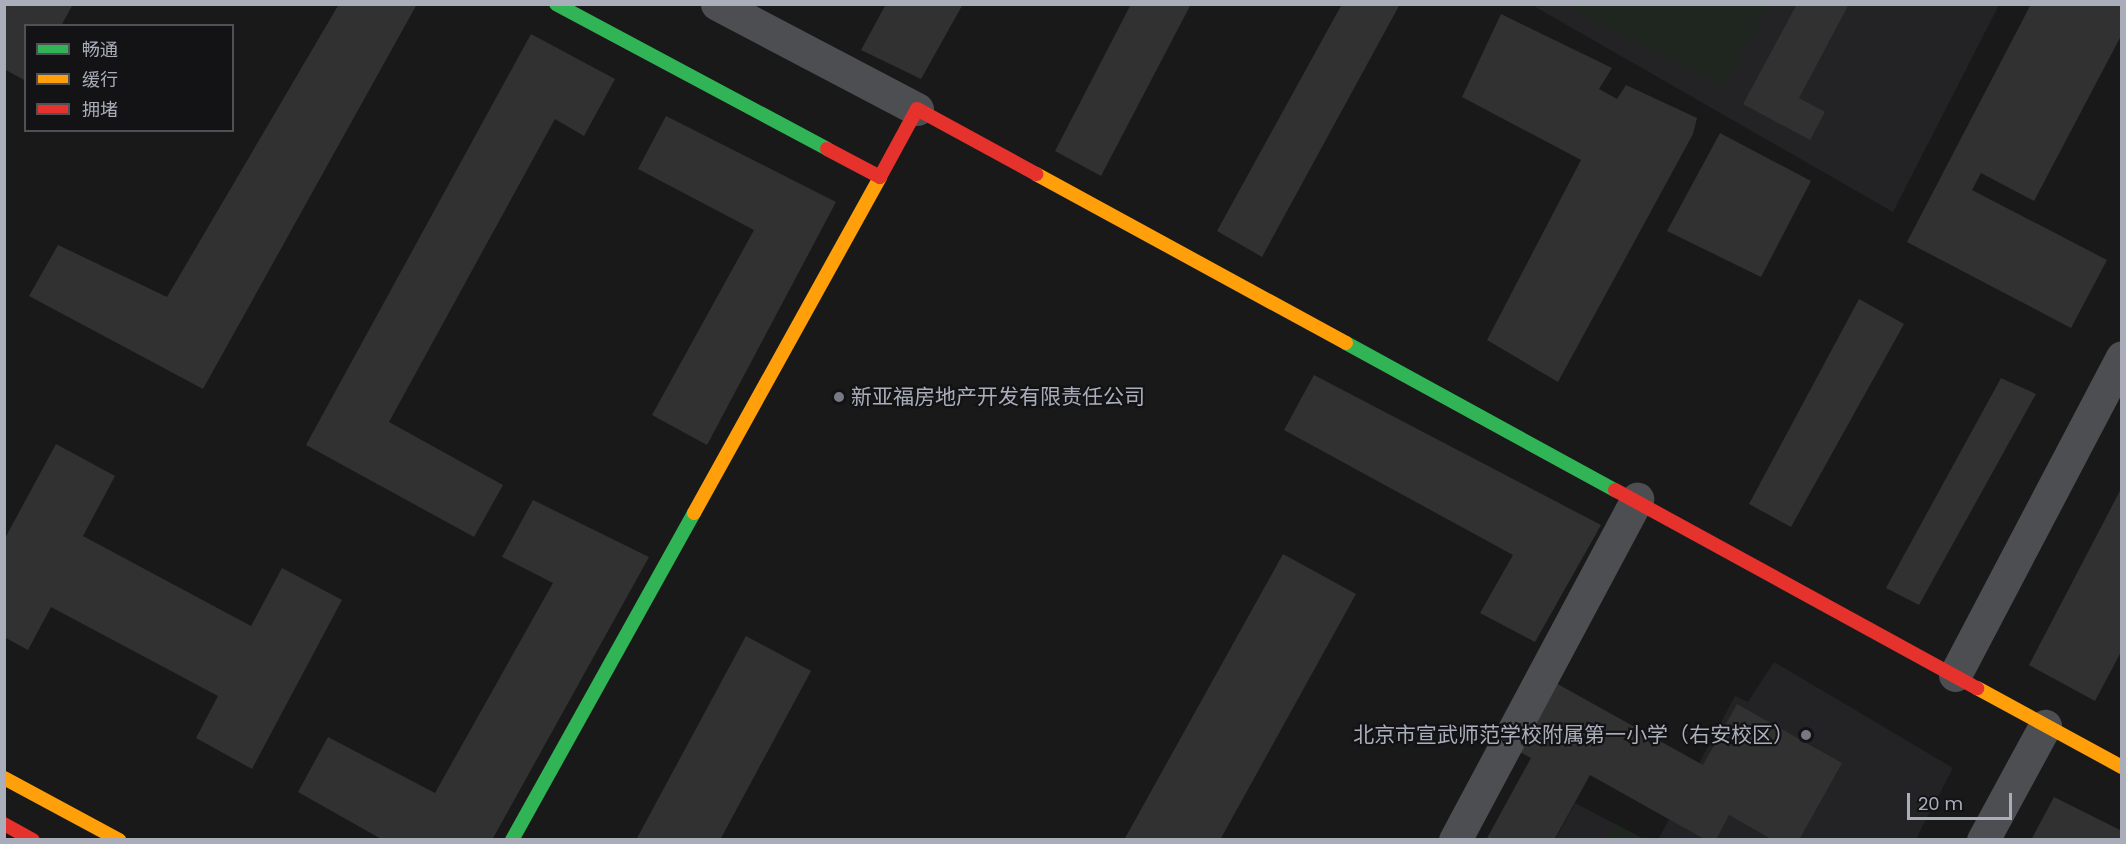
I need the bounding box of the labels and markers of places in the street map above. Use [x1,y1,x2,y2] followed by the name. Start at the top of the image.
[851,384,1145,410] place label: 新亚福房地产开发有限责任公司
[832,390,846,404] marker: 新亚福房地产开发有限责任公司
[1353,722,1794,748] place label: 北京市宣武师范学校附属第一小学（右安校区）
[1799,728,1813,742] marker: 北京市宣武师范学校附属第一小学（右安校区）

